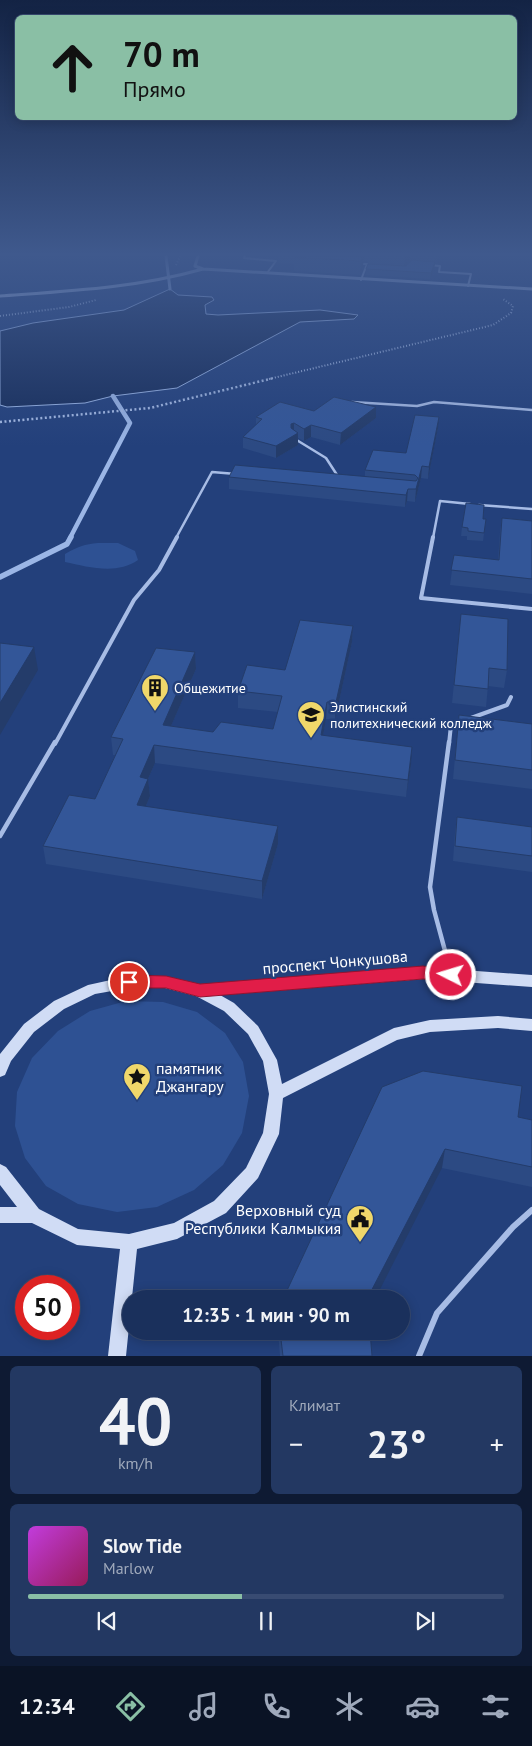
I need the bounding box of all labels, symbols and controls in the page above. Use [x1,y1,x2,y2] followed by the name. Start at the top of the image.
[123,31,200,77] text: 70 m
[40,35,105,100] icon: ahead
[123,75,186,103] text: Прямо
[140,673,170,712] building icon: Общежитие
[174,679,246,697] place label: Общежитие
[330,698,492,732] place label: Элистинский политехнический колледж
[296,700,326,739] school or university icon: Элистинский политехнический колледж
[262,946,408,978] street label: проспект Чонкушова
[424,948,476,1000] position arrow
[108,961,150,1003] pin
[115,968,143,996] icon: arrive
[156,1058,224,1096] place label: памятник Джангару
[122,1062,152,1101] place icon: памятник Джангару
[185,1200,341,1238] place label: Верховный суд Республики Калмыкия
[345,1204,375,1243] public building icon: Верховный суд Республики Калмыкия
[15,1275,80,1340] speed limit sign: 50
[182,1303,350,1327] text: 12:35 · 1 мин · 90 m
[99,1378,172,1462] text: 40
[289,1395,340,1415] text: Климат
[367,1419,426,1468] text: 23°
[289,1425,303,1462] text: −
[490,1425,504,1462] text: +
[118,1453,153,1473] text: km/h
[103,1534,182,1558] text: Slow Tide
[103,1558,154,1578] text: Marlow
[93,1607,121,1635] icon: previous
[252,1607,280,1635] icon: pause
[411,1607,439,1635] icon: next
[113,1689,148,1724] icon: directions
[186,1689,221,1724] icon: music
[259,1689,294,1724] icon: phone
[332,1689,367,1724] icon: climate
[405,1689,440,1724] icon: car
[478,1689,513,1724] icon: filters
[19,1692,75,1720] text: 12:34

